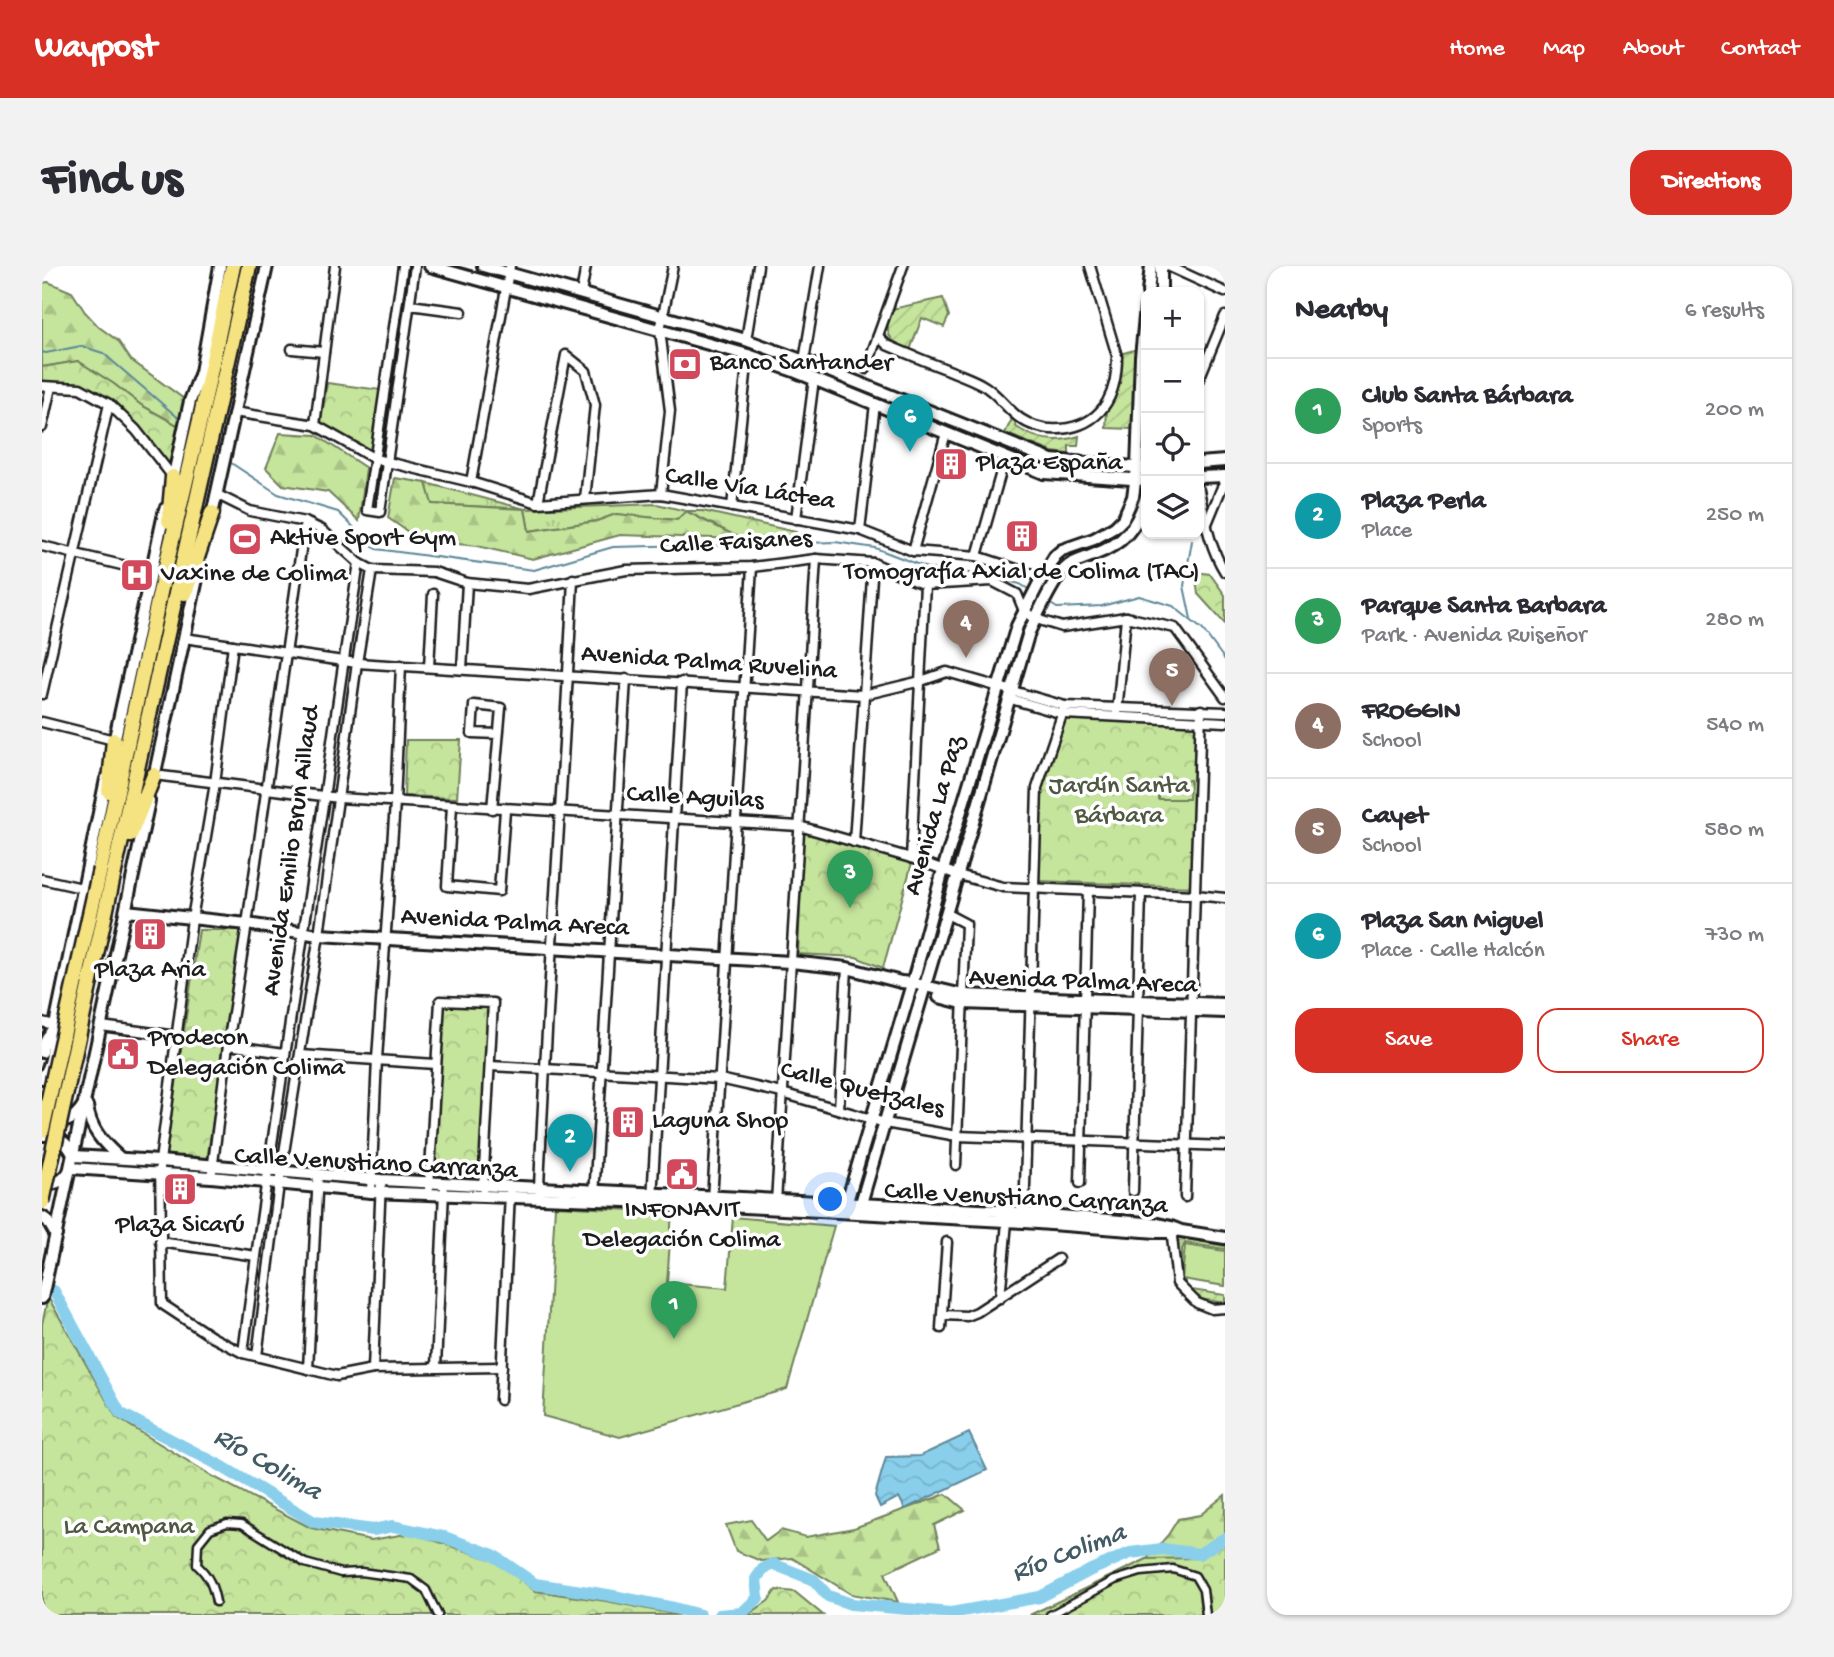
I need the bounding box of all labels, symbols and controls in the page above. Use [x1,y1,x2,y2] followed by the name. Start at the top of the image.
[35,30,157,68] text: Waypost
[1449,35,1505,64] text: Home
[1543,35,1585,64] text: Map
[1623,35,1683,64] text: About
[1721,35,1799,64] text: Contact
[1630,150,1792,215] button: Directions
[42,153,182,211] text: Find us
[1141,287,1204,539] map controls
[1141,287,1204,350] button: +
[1295,294,1388,329] text: Nearby
[1685,298,1764,325] text: 6 results
[666,345,704,383] bank icon: Banco Santander
[709,349,895,380] place label: Banco Santander
[1141,350,1204,413] button: −
[1362,382,1573,413] text: Club Santa Bárbara
[887,394,933,452] pin: 6
[1313,397,1323,424] text: 1
[1705,397,1764,424] text: 200 m
[1141,413,1204,476] button: locate
[1362,413,1422,440] text: Sports
[932,445,970,483] building icon: Plaza España
[975,449,1124,480] place label: Plaza España
[663,461,839,519] street label: Calle Vía Láctea
[1141,476,1204,539] button: layers
[1362,487,1486,518] text: Plaza Perla
[1312,502,1324,529] text: 2
[1706,502,1764,529] text: 250 m
[1003,517,1041,555] building icon: Tomografía Axial de Colima (TAC)
[1362,518,1412,545] text: Place
[226,520,264,558] sports icon: Aktive Sport Gym
[270,524,456,555] place label: Aktive Sport Gym
[659,524,814,563] street label: Calle Faisanes
[118,556,156,594] hospital icon: Vaxine de Colima
[842,558,1200,589] place label: Tomografía Axial de Colima (TAC)
[160,560,349,591] place label: Vaxine de Colima
[1362,592,1606,623] text: Parque Santa Barbara
[943,600,989,658] pin: 4
[1312,607,1324,634] text: 3
[1705,607,1764,634] text: 280 m
[1362,623,1586,650] text: Park · Avenida Ruiseñor
[580,640,840,689] street label: Avenida Palma Ruvelina
[1149,648,1195,706] pin: 5
[1362,697,1461,728] text: FROGGIN
[257,702,329,998] street label: Avenida Emilio Brun Aillaud
[1313,712,1323,739] text: 4
[1706,712,1764,739] text: 540 m
[1362,728,1422,755] text: School
[898,731,974,899] street label: Avenida La Paz
[1049,772,1191,833] park label: Jardín Santa Bárbara
[626,780,766,818] street label: Calle Aguilas
[1362,802,1427,833] text: Cayet
[1312,817,1324,844] text: 5
[1704,817,1764,844] text: 580 m
[1362,833,1422,860] text: School
[827,850,873,908] pin: 3
[400,903,632,946] street label: Avenida Palma Areca
[1362,907,1543,938] text: Plaza San Miguel
[131,915,169,953] building icon: Plaza Aria
[1312,922,1324,949] text: 6
[1705,922,1764,949] text: 730 m
[1362,938,1545,965] text: Place · Calle Halcón
[93,956,207,987] place label: Plaza Aria
[968,964,1199,1003] street label: Avenida Palma Areca
[1295,1008,1523,1073] button: Save
[1537,1008,1764,1073] button: Share
[146,1024,347,1085] place label: Prodecon Delegación Colima
[104,1035,142,1073] public building icon: Prodecon Delegación Colima
[777,1056,949,1127] street label: Calle Quetzales
[609,1103,647,1141] building icon: Laguna Shop
[652,1107,788,1138] place label: Laguna Shop
[547,1114,593,1172] pin: 2
[233,1142,520,1188] street label: Calle Venustiano Carranza
[663,1155,701,1193] public building icon: INFONAVIT Delegación Colima
[161,1170,199,1208] building icon: Plaza Sicarú
[883,1177,1170,1223] street label: Calle Venustiano Carranza
[813,1182,847,1216] your location
[581,1196,782,1257] place label: INFONAVIT Delegación Colima
[115,1211,244,1242] place label: Plaza Sicarú
[651,1281,697,1339] pin: 1
[207,1421,328,1510] water label: Río Colima
[63,1513,196,1544] park label: La Campana
[1007,1517,1132,1591] water label: Río Colima

